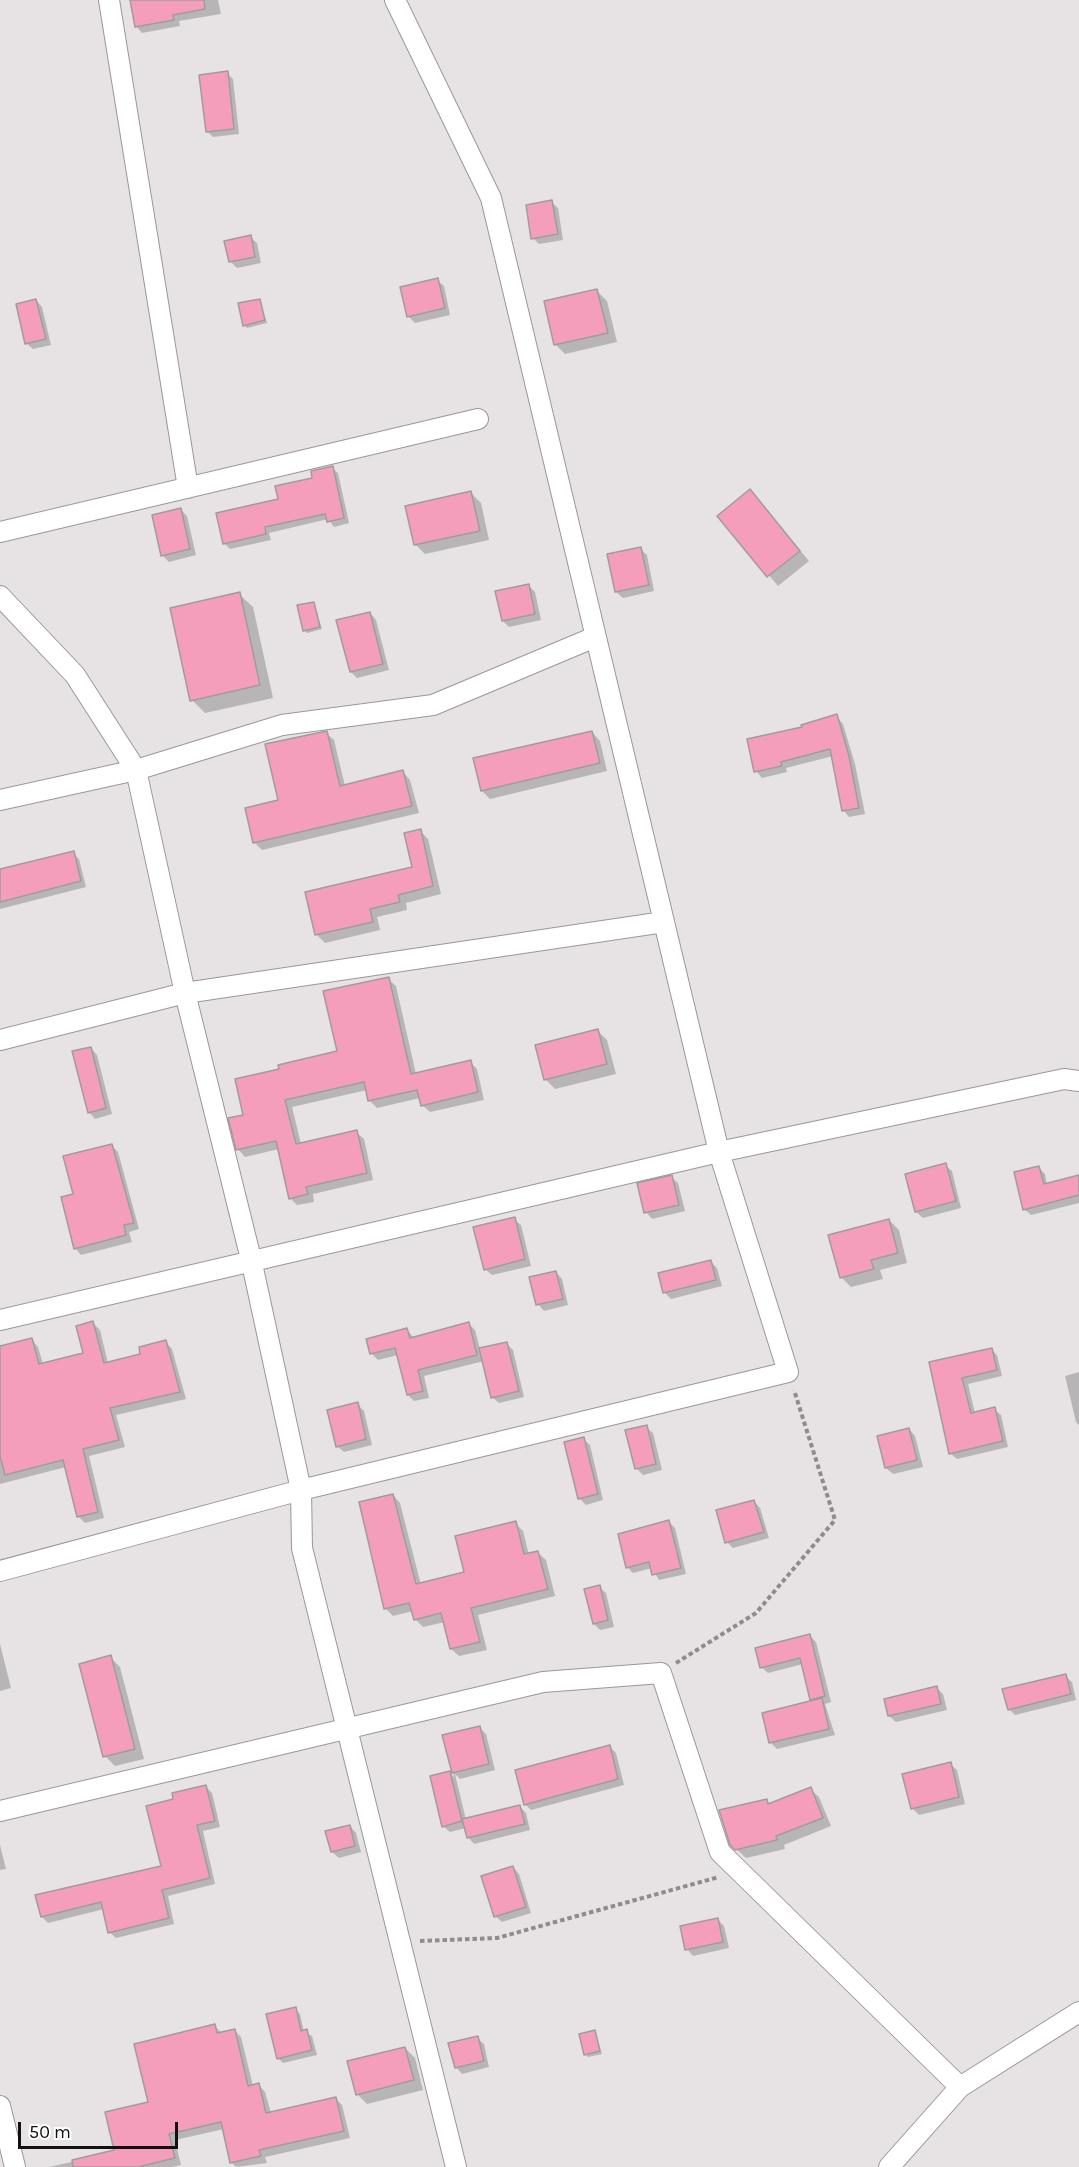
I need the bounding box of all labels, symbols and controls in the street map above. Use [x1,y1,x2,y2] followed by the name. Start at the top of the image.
[21,2110,182,2148] scale bar
[29,2121,71,2143] text: 50 m

